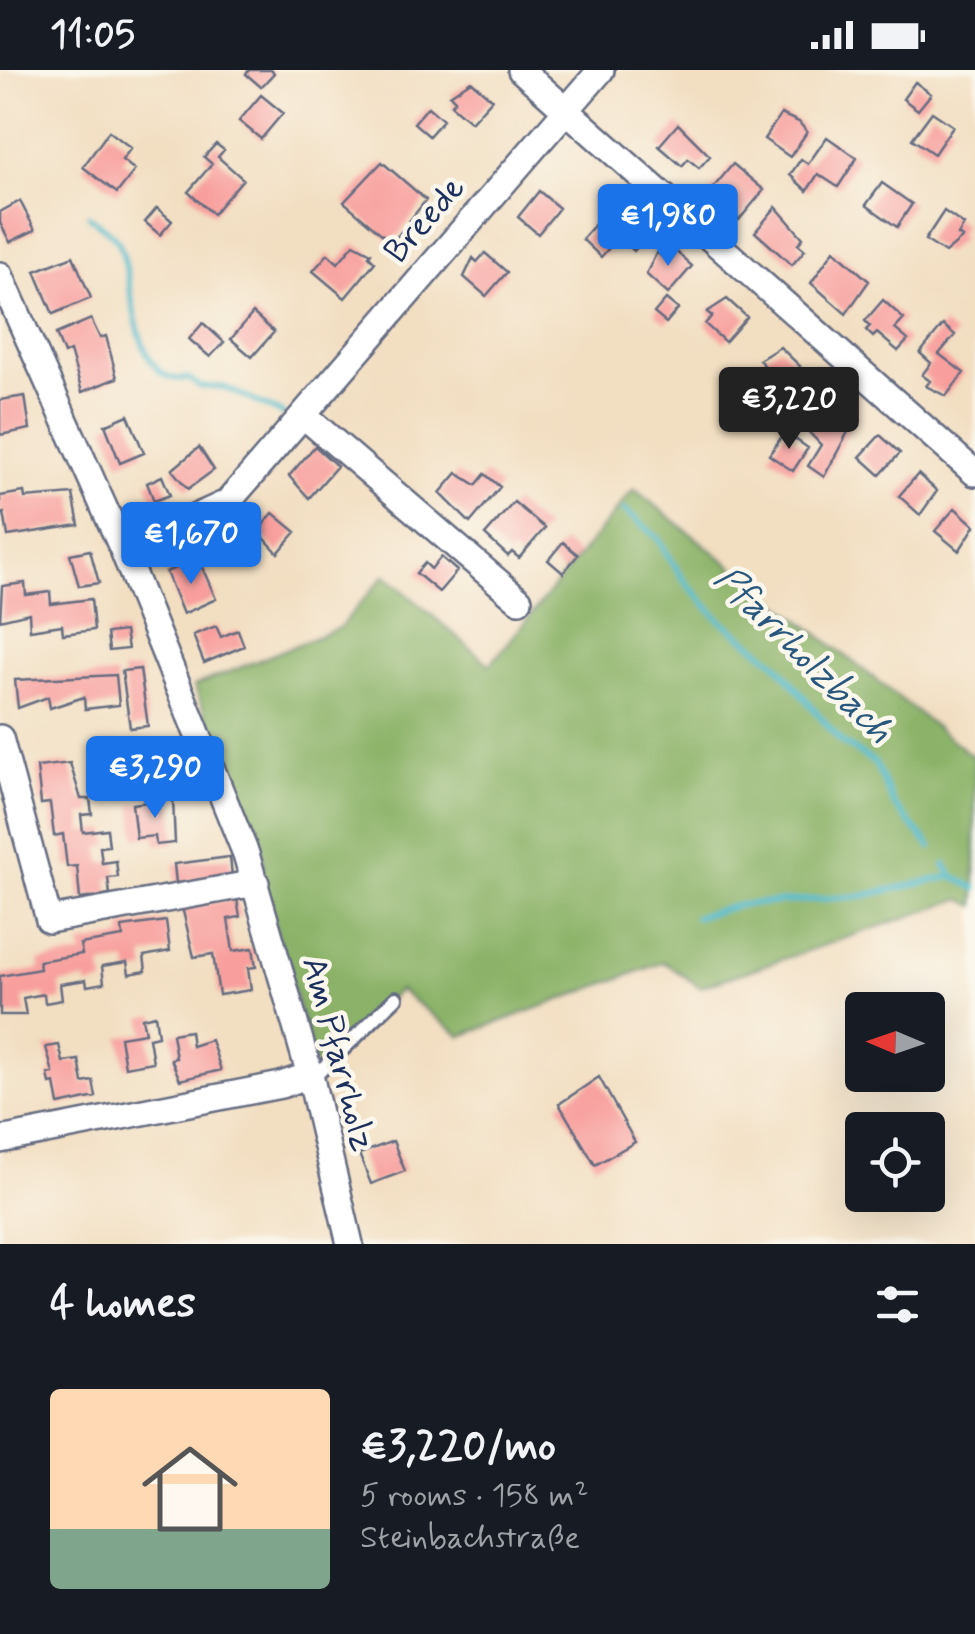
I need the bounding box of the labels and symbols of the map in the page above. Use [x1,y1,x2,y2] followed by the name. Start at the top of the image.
[374,166,476,274] street label: Breede
[587,184,749,269] pin: €1,980
[708,367,870,452] pin: €3,220
[110,502,272,587] pin: €1,670
[703,555,903,755] water label: Pfarrholzbach
[74,736,236,821] pin: €3,290
[290,952,386,1156] street label: Am Pfarrholz
[845,992,945,1092] north arrow

